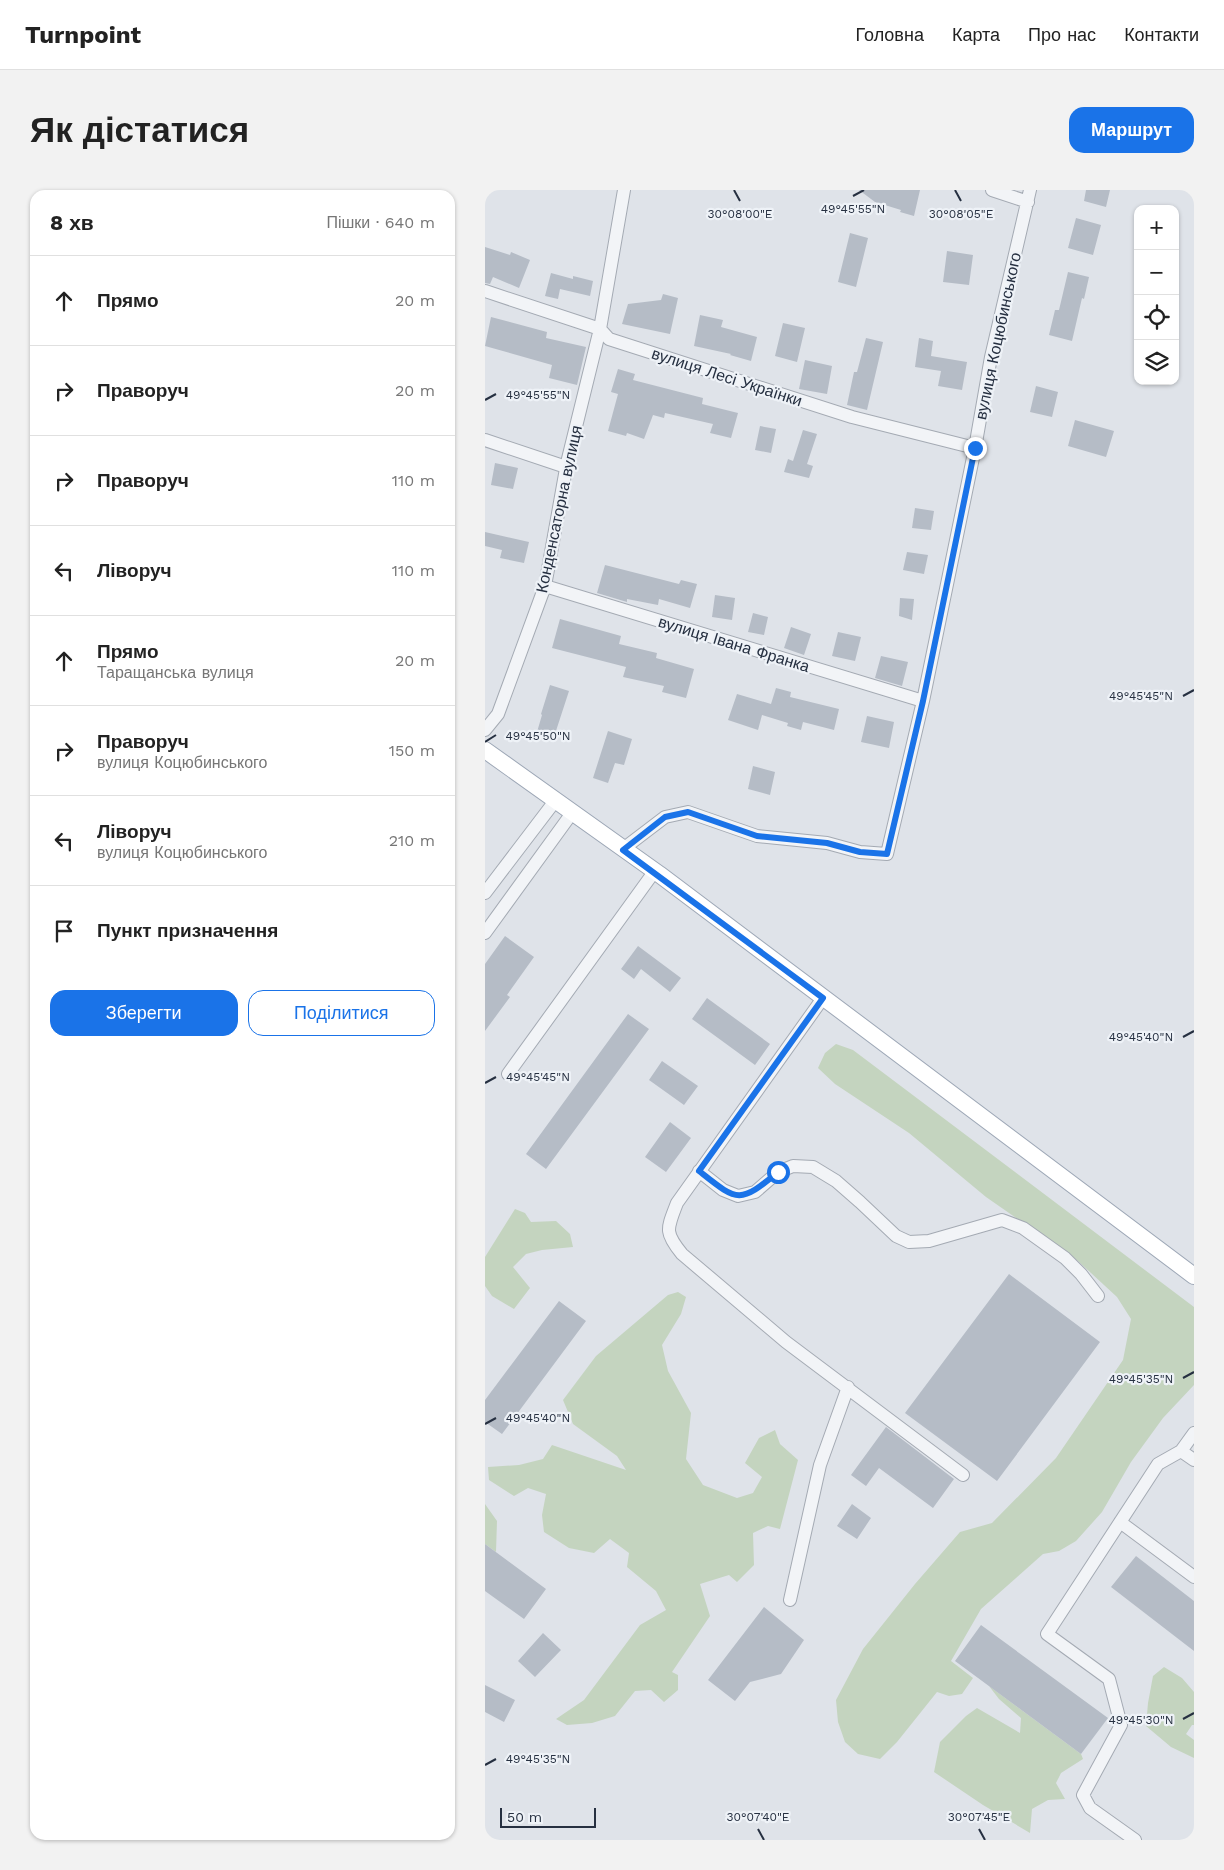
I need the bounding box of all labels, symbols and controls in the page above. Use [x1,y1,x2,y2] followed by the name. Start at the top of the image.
[25,21,141,49] text: Turnpoint
[856,24,924,45] text: Головна
[952,24,1000,45] text: Карта
[1028,24,1096,45] text: Про нас
[1124,24,1199,45] text: Контакти
[1069,107,1194,153] button: Маршрут
[30,109,249,151] text: Як дістатися
[821,202,885,216] text: 49°45'55"N
[1134,205,1179,385] map controls
[1134,205,1179,250] button: +
[707,207,773,221] text: 30°08'00"E
[929,207,994,221] text: 30°08'05"E
[50,210,94,235] text: 8 хв
[326,213,435,232] text: Пішки · 640 m
[1134,250,1179,295] button: −
[971,251,1025,421] street label: вулиця Коцюбинського
[50,287,78,315] icon: ahead
[97,289,159,312] text: Прямо
[395,291,435,310] text: 20 m
[1134,295,1179,340] button: locate
[1134,340,1179,385] button: layers
[649,344,805,410] street label: вулиця Лесі Українки
[50,377,78,405] icon: right
[97,379,189,402] text: Праворуч
[395,381,435,400] text: 20 m
[506,388,570,402] text: 49°45'55"N
[532,424,586,594] street label: Конденсаторна вулиця
[964,437,987,460] route end
[50,467,78,495] icon: right
[97,469,189,492] text: Праворуч
[392,471,435,490] text: 110 m
[50,557,78,585] icon: left
[97,559,172,582] text: Ліворуч
[392,561,435,580] text: 110 m
[656,612,812,676] street label: вулиця Івана Франка
[97,640,159,663] text: Прямо
[50,647,78,675] icon: ahead
[395,651,435,670] text: 20 m
[97,663,254,682] text: Таращанська вулиця
[1109,689,1173,703] text: 49°45'45"N
[505,729,571,743] text: 49°45'50"N
[97,730,189,753] text: Праворуч
[50,737,78,765] icon: right
[389,741,435,760] text: 150 m
[97,753,267,772] text: вулиця Коцюбинського
[97,820,172,843] text: Ліворуч
[50,827,78,855] icon: left
[389,831,435,850] text: 210 m
[97,843,267,862] text: вулиця Коцюбинського
[50,917,78,945] icon: arrive
[97,919,278,942] text: Пункт призначення
[50,990,238,1036] button: Зберегти
[248,990,435,1036] button: Поділитися
[1109,1030,1173,1044] text: 49°45'40"N
[506,1070,570,1084] text: 49°45'45"N
[767,1161,790,1184] route start
[1109,1372,1173,1386] text: 49°45'35"N
[506,1411,570,1425] text: 49°45'40"N
[1108,1713,1174,1727] text: 49°45'30"N
[506,1752,570,1766] text: 49°45'35"N
[500,1805,596,1828] scale bar
[507,1809,542,1825] text: 50 m
[727,1810,790,1824] text: 30°07'40"E
[948,1810,1011,1824] text: 30°07'45"E

